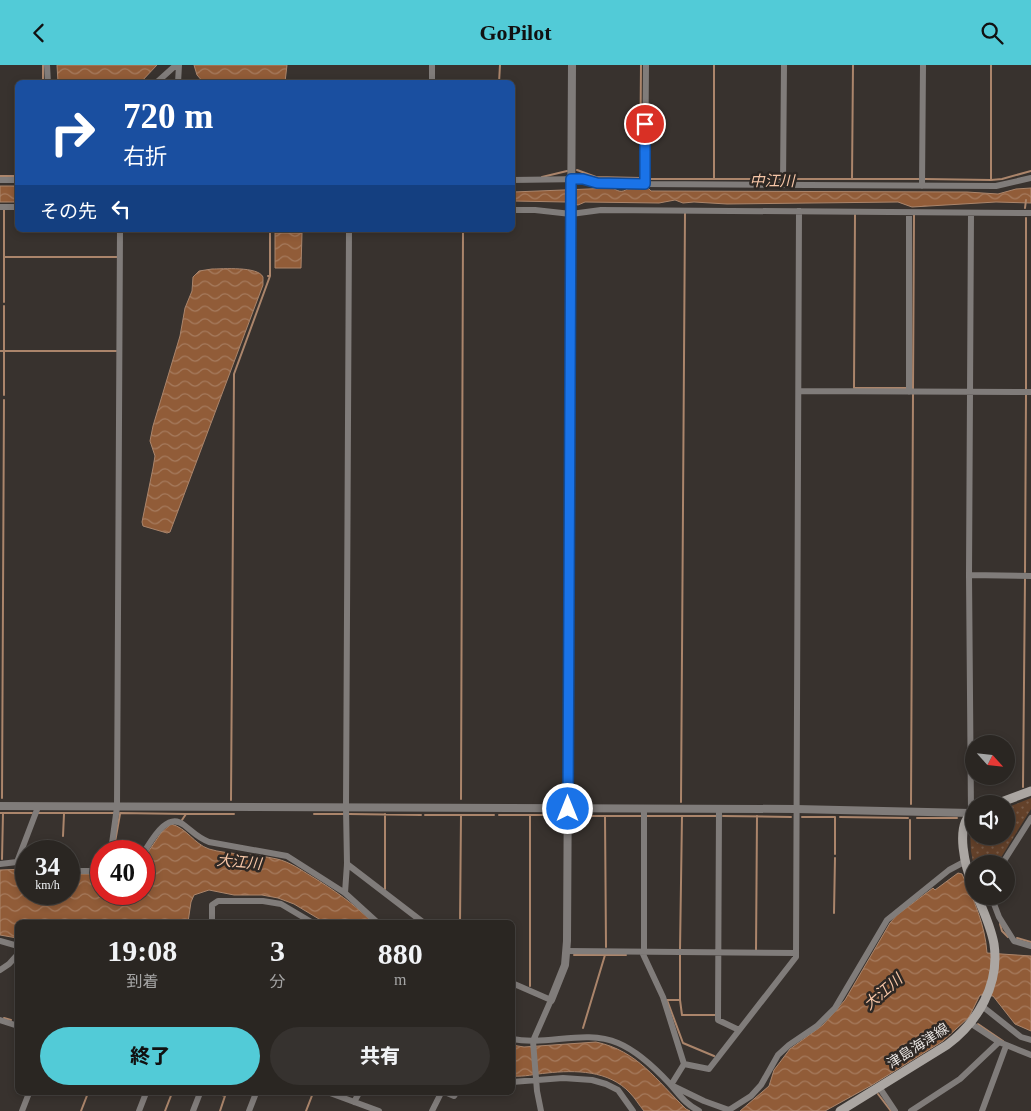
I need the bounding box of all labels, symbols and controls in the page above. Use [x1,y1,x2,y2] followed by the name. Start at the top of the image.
[25,19,53,47] icon: back
[978,19,1006,47] icon: search
[479,20,552,45] text: GoPilot
[123,97,213,136] text: 720 m
[40,100,105,165] icon: right
[624,103,666,145] pin
[631,110,659,138] icon: arrive
[123,144,167,169] text: 右折
[749,173,796,189] water label: 中江川
[107,195,135,223] icon: left
[40,201,97,222] text: その先
[965,735,1015,785] north arrow
[965,735,1015,905] map controls
[541,782,593,834] position arrow
[965,795,1015,845] button: sound
[90,840,155,905] speed limit sign: 40
[216,852,264,872] water label: 大江川
[35,853,60,880] text: 34
[965,855,1015,905] button: search
[35,878,60,892] text: km/h
[107,934,177,967] text: 19:08
[270,934,285,967] text: 3
[378,937,423,970] text: 880
[861,970,907,1013] water label: 大江川
[394,971,406,988] text: m
[126,973,158,990] text: 到着
[269,973,285,990] text: 分
[885,1021,951,1071] street label: 津島海津線
[40,1027,260,1085] button: 終了
[270,1027,490,1085] button: 共有

